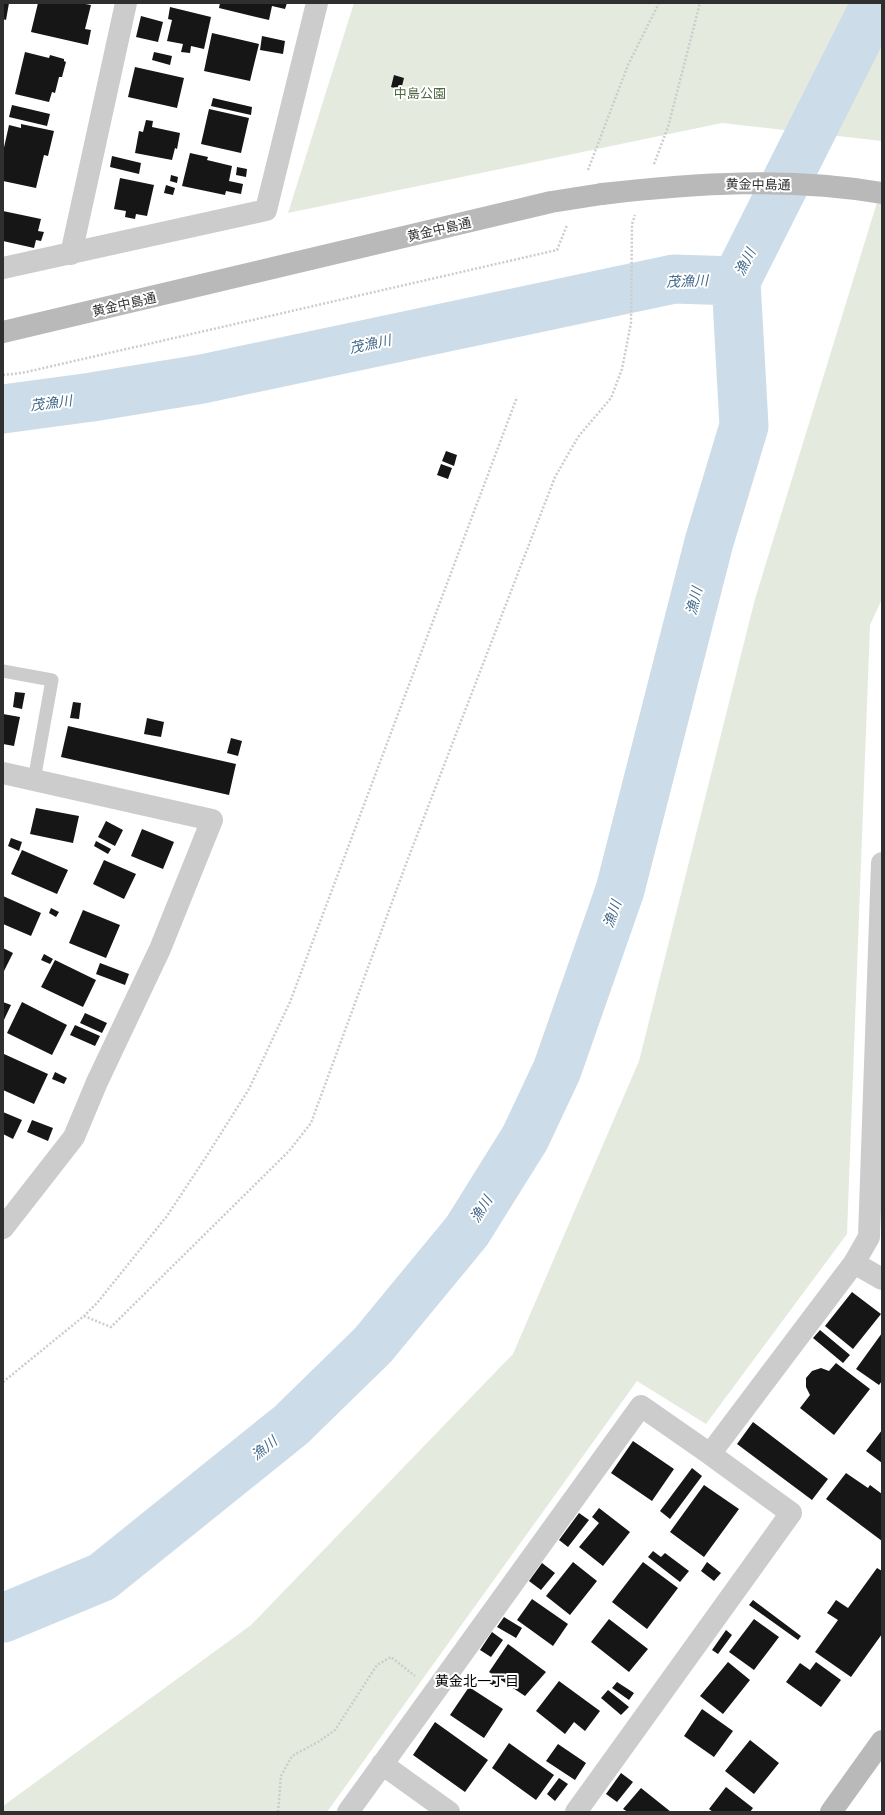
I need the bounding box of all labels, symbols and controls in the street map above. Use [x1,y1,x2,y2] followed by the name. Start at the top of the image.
[394,86,446,102] park label: 中島公園
[725,176,791,194] street label: 黄金中島通
[406,215,473,245] street label: 黄金中島通
[732,244,760,279] water label: 漁川
[666,272,710,291] water label: 茂漁川
[91,290,158,320] street label: 黄金中島通
[348,331,394,357] water label: 茂漁川
[29,392,75,414] water label: 茂漁川
[683,584,707,617] water label: 漁川
[600,896,626,930] water label: 漁川
[467,1191,497,1226] water label: 漁川
[248,1432,282,1464] water label: 漁川
[435,1673,519,1690] district label: 黄金北一丁目

